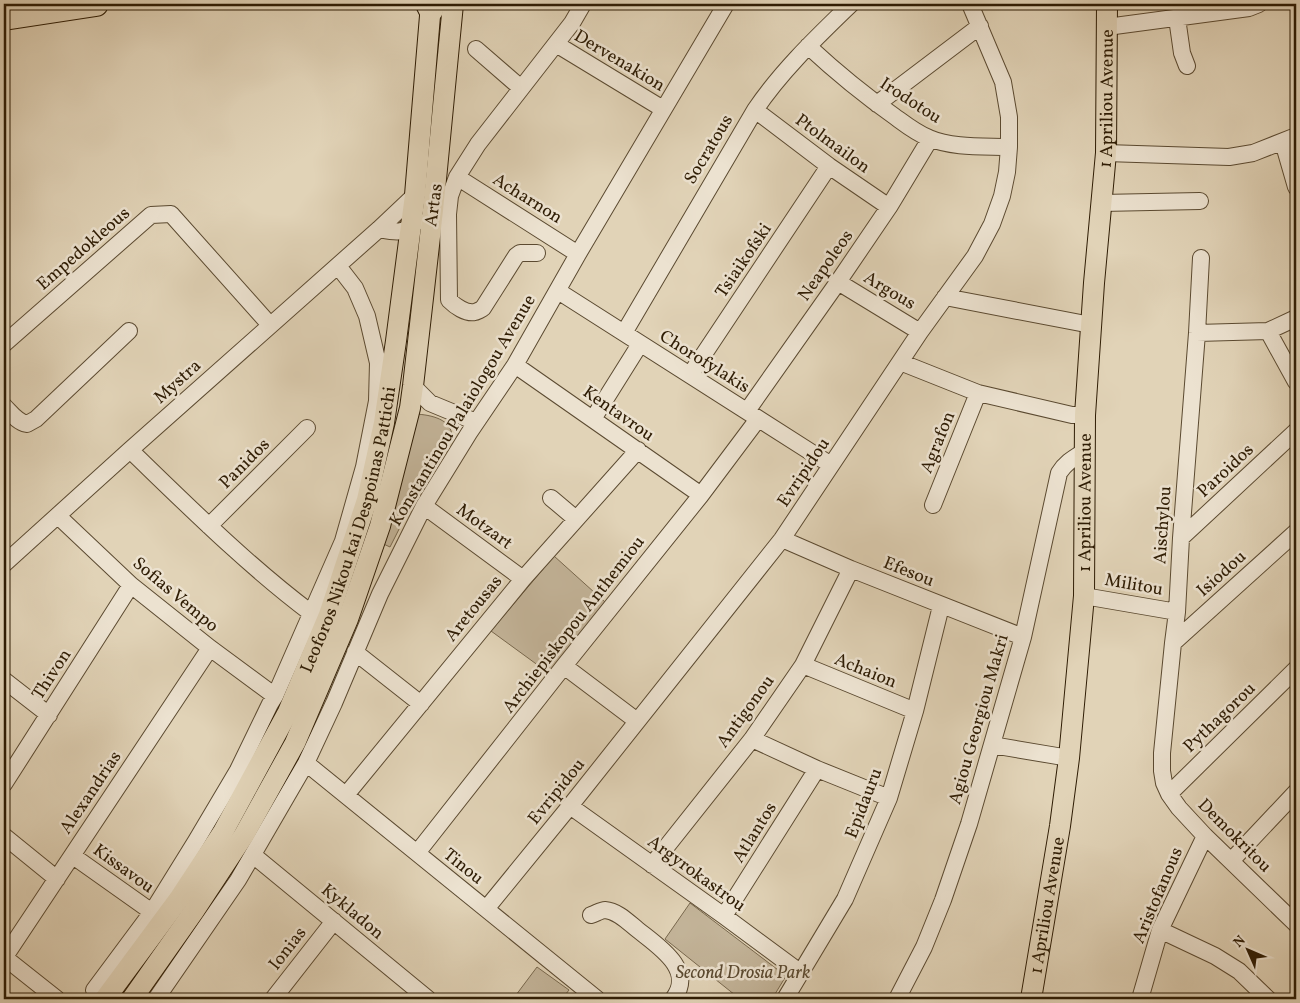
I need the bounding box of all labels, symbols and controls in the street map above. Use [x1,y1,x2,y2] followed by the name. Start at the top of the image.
[569,24,670,98] street label: Dervenakion
[1094,29,1121,169] street label: 1 Apriliou Avenue
[874,72,946,131] street label: Irodotou
[789,108,875,180] street label: Ptolmailon
[679,110,740,189] street label: Socratous
[487,168,567,231] street label: Acharnon
[419,182,450,228] street label: Artas
[32,202,136,297] street label: Empedokleous
[710,218,778,303] street label: Tsiaikofski
[793,225,860,307] street label: Neapoleos
[858,266,920,317] street label: Argous
[384,290,543,531] street label: Konstantinou Palaiologou Avenue
[654,325,754,400] street label: Chorofylakis
[149,354,207,410] street label: Mystra
[577,380,659,448] street label: Kentavrou
[295,385,403,677] street label: Leoforos Nikou kai Despoinas Pattichi
[915,408,962,477] street label: Agrafon
[214,433,276,495] street label: Panidos
[772,433,837,513] street label: Evripidou
[1073,433,1099,572] street label: 1 Apriliou Avenue
[1192,438,1260,504] street label: Paroidos
[1148,485,1179,565] street label: Aischylou
[451,498,517,556] street label: Motzart
[497,531,651,719] street label: Archiepiskopou Anthemiou
[1192,545,1252,603] street label: Isiodou
[879,551,938,594] street label: Efesou
[127,552,223,639] street label: Sofias Vempo
[1103,568,1165,603] street label: Militou
[440,570,509,648] street label: Aretousas
[943,631,1016,807] street label: Agiou Georgiou Makri
[27,644,78,705] street label: Thivon
[830,648,901,695] street label: Achaion
[711,670,781,753] street label: Antigonou
[1178,677,1262,759] street label: Pythagorou
[54,746,128,839] street label: Alexandrias
[523,753,592,830] street label: Evripidou
[840,765,889,842] street label: Epidauru
[1191,793,1277,879] street label: Demokritou
[727,798,784,868] street label: Atlantos
[642,830,750,918] street label: Argyrokastrou
[1024,835,1072,976] street label: 1 Apriliou Avenue
[87,838,159,900] street label: Kissavou
[437,843,489,891] street label: Tinou
[1127,844,1190,948] street label: Aristofanous
[315,878,389,946] street label: Kykladon
[263,922,313,976] street label: Ionias
[1222,926,1272,976] north arrow
[1230,932,1250,952] text: N
[676,961,810,986] park label: Second Drosia Park

